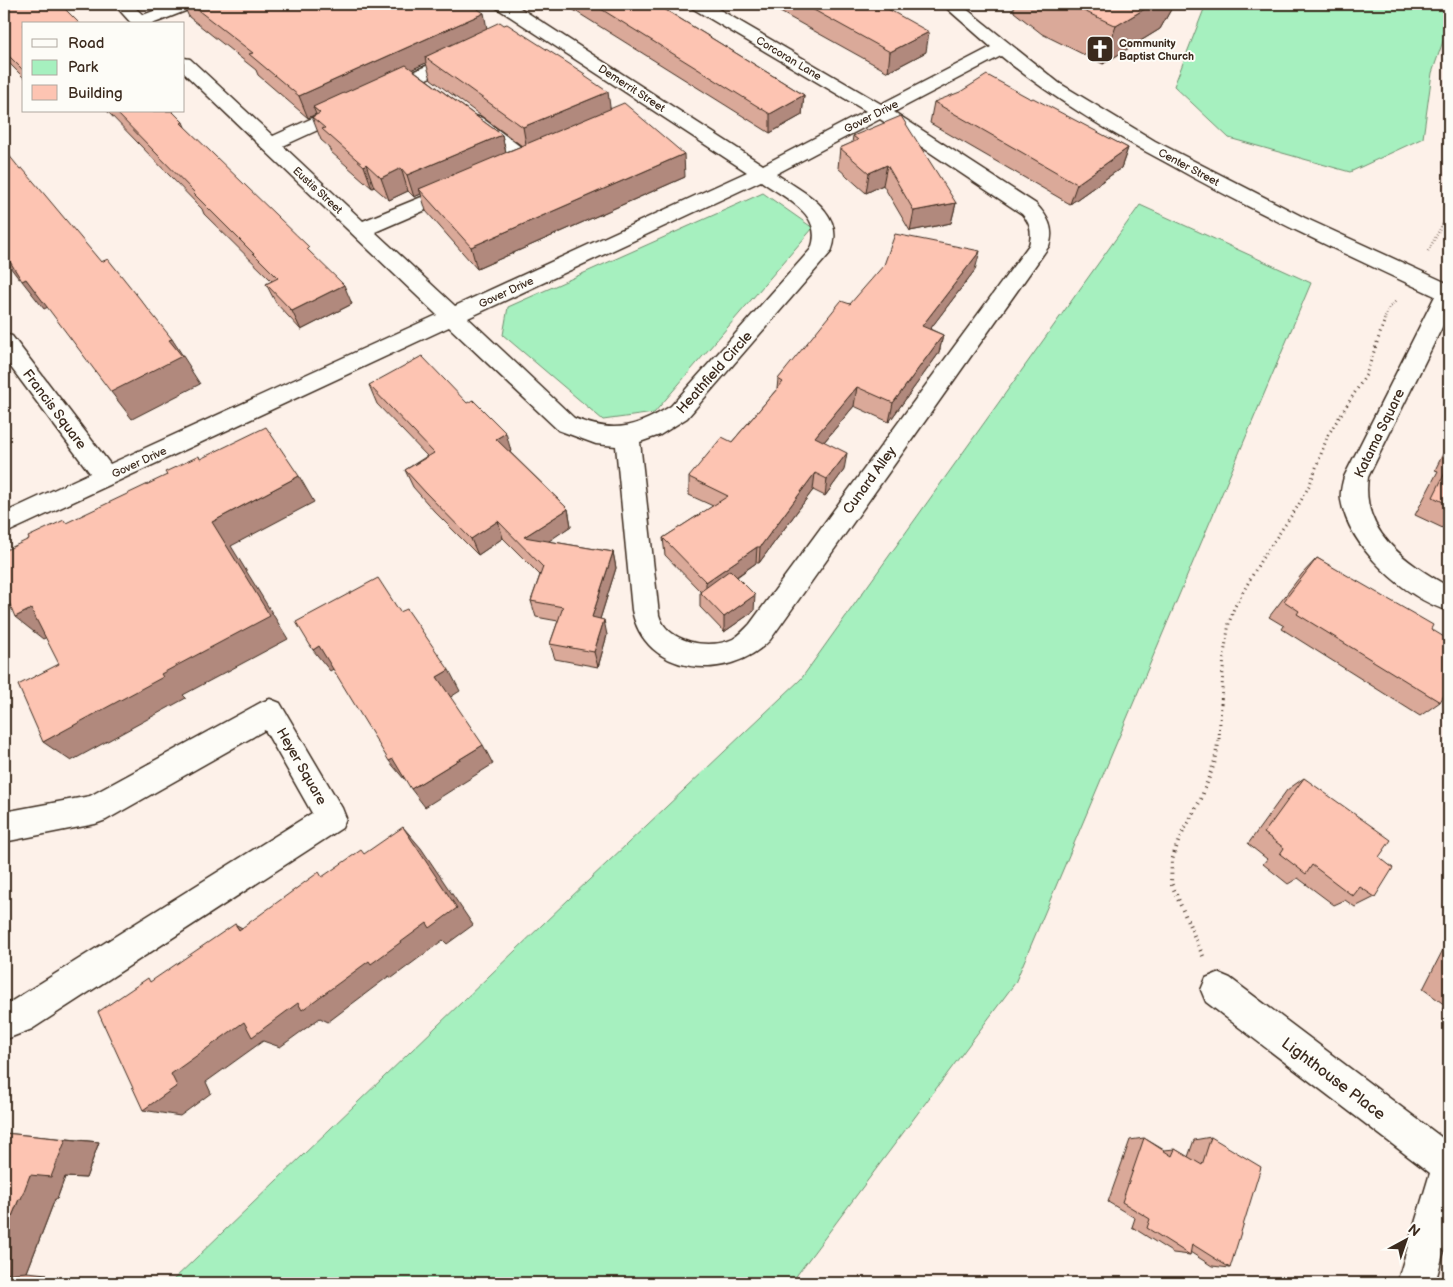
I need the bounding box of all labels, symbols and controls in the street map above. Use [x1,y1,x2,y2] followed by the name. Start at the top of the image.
[22,22,185,112] legend
[68,34,104,53] text: Road
[754,34,824,83] street label: Corcoran Lane
[1085,34,1115,64] church icon: Community Baptist Church
[1119,37,1194,63] place label: Community Baptist Church
[68,58,99,77] text: Park
[596,62,668,115] street label: Demerrit Street
[68,84,123,103] text: Building
[842,97,901,136] street label: Gover Drive
[1156,146,1222,189] street label: Center Street
[290,164,346,217] street label: Eustis Street
[477,274,536,311] street label: Gover Drive
[673,328,756,417] street label: Heathfield Circle
[19,366,90,453] street label: Francis Square
[1351,386,1408,481] street label: Katama Square
[839,443,900,517] street label: Cunard Alley
[110,444,169,481] street label: Gover Drive
[273,725,330,808] street label: Heyer Square
[1277,1034,1389,1125] street label: Lighthouse Place
[1380,1214,1430,1264] north arrow
[1405,1221,1424,1240] text: N

